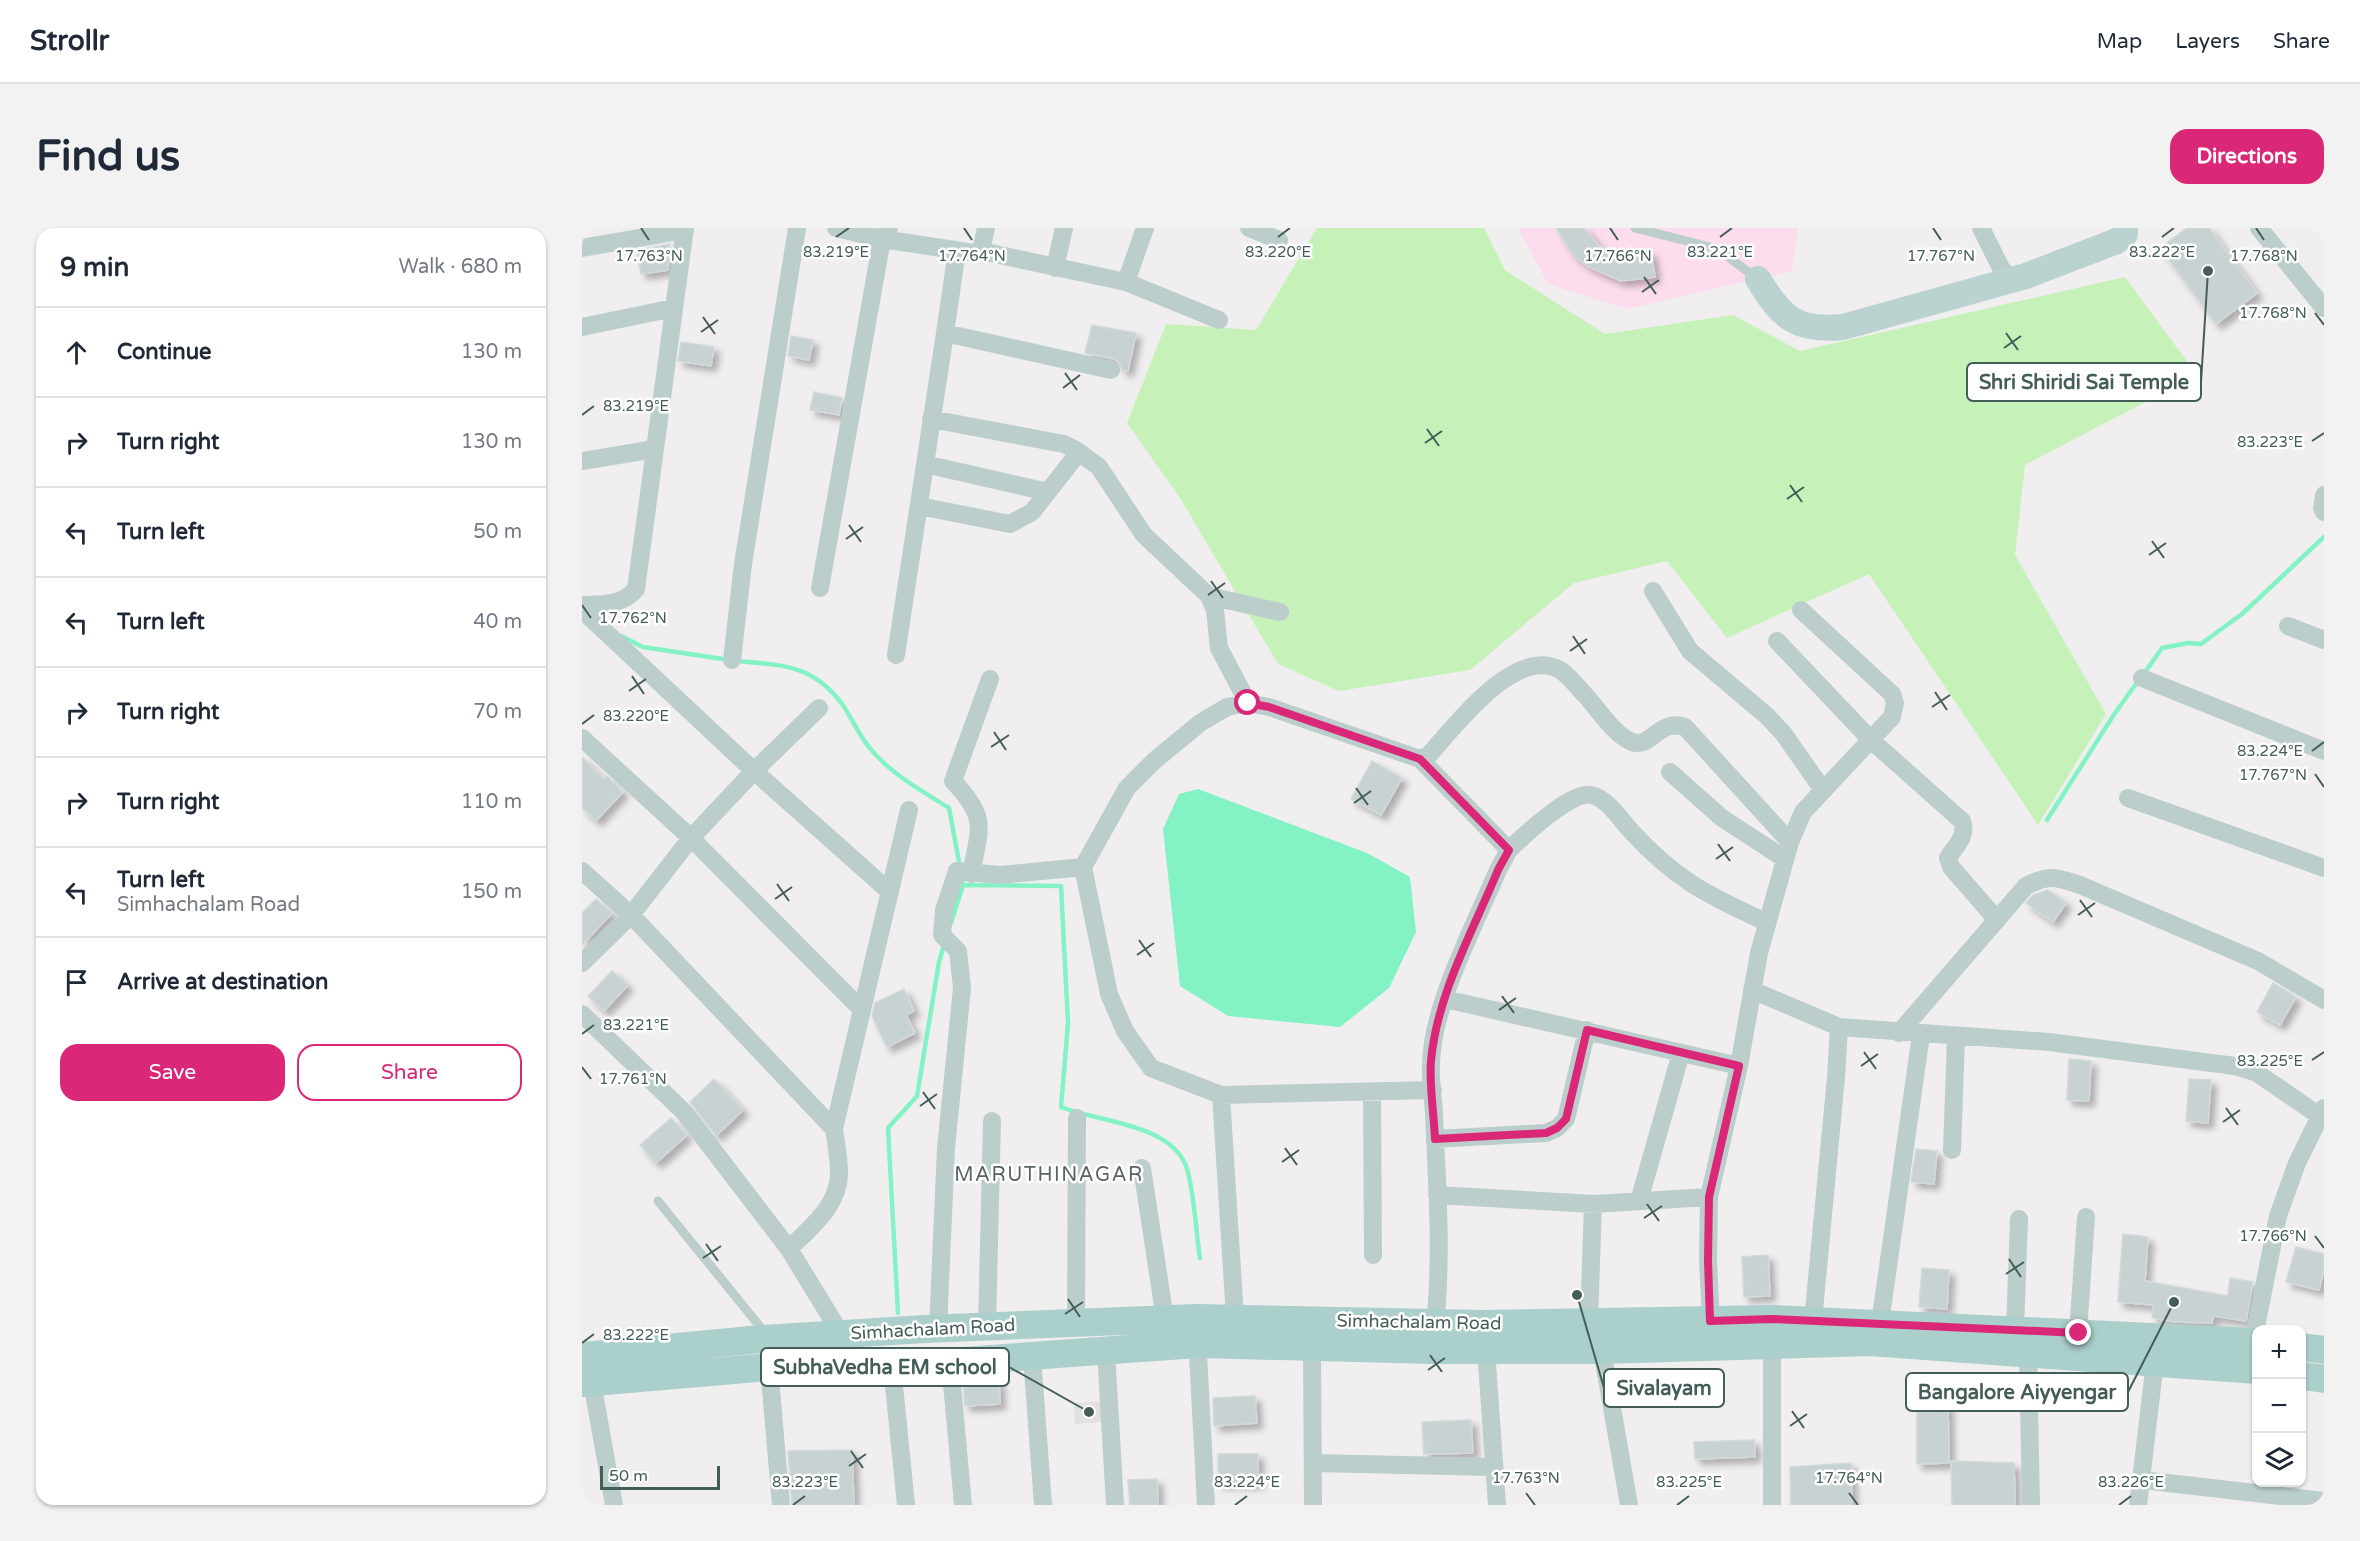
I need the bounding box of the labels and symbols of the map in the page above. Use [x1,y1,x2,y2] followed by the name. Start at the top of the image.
[803,243,869,261] text: 83.219°E
[1245,243,1311,261] text: 83.220°E
[1687,243,1753,261] text: 83.221°E
[2129,243,2195,261] text: 83.222°E
[615,247,683,265] text: 17.763°N
[938,247,1006,265] text: 17.764°N
[1584,247,1652,265] text: 17.766°N
[1907,247,1975,265] text: 17.767°N
[2230,247,2298,265] text: 17.768°N
[2239,304,2307,322] text: 17.768°N
[1967,363,2201,401] callout: Shri Shiridi Sai Temple
[1979,371,2189,395] text: Shri Shiridi Sai Temple
[603,397,669,415] text: 83.219°E
[2237,433,2303,451] text: 83.223°E
[599,609,667,627] text: 17.762°N
[1234,689,1260,715] route start
[603,707,669,725] text: 83.220°E
[2237,742,2303,760] text: 83.224°E
[2239,766,2307,784] text: 17.767°N
[603,1016,669,1034] text: 83.221°E
[2237,1052,2303,1070] text: 83.225°E
[599,1070,667,1088] text: 17.761°N
[954,1163,1144,1187] district label: MARUTHINAGAR
[2239,1227,2307,1245] text: 17.766°N
[1336,1310,1502,1334] street label: Simhachalam Road
[850,1314,1016,1344] street label: Simhachalam Road
[2065,1319,2091,1345] route end
[603,1326,669,1344] text: 83.222°E
[761,1348,1009,1386] callout: SubhaVedha EM school
[773,1356,997,1380] text: SubhaVedha EM school
[1604,1369,1724,1407] callout: Sivalayam
[1906,1373,2128,1411] callout: Bangalore Aiyyengar
[1616,1377,1712,1401] text: Sivalayam
[1918,1381,2116,1405] text: Bangalore Aiyyengar
[600,1463,720,1490] scale bar
[1492,1469,1560,1487] text: 17.763°N
[1815,1469,1883,1487] text: 17.764°N
[772,1473,838,1491] text: 83.223°E
[1214,1473,1280,1491] text: 83.224°E
[1656,1473,1722,1491] text: 83.225°E
[2098,1473,2164,1491] text: 83.226°E

